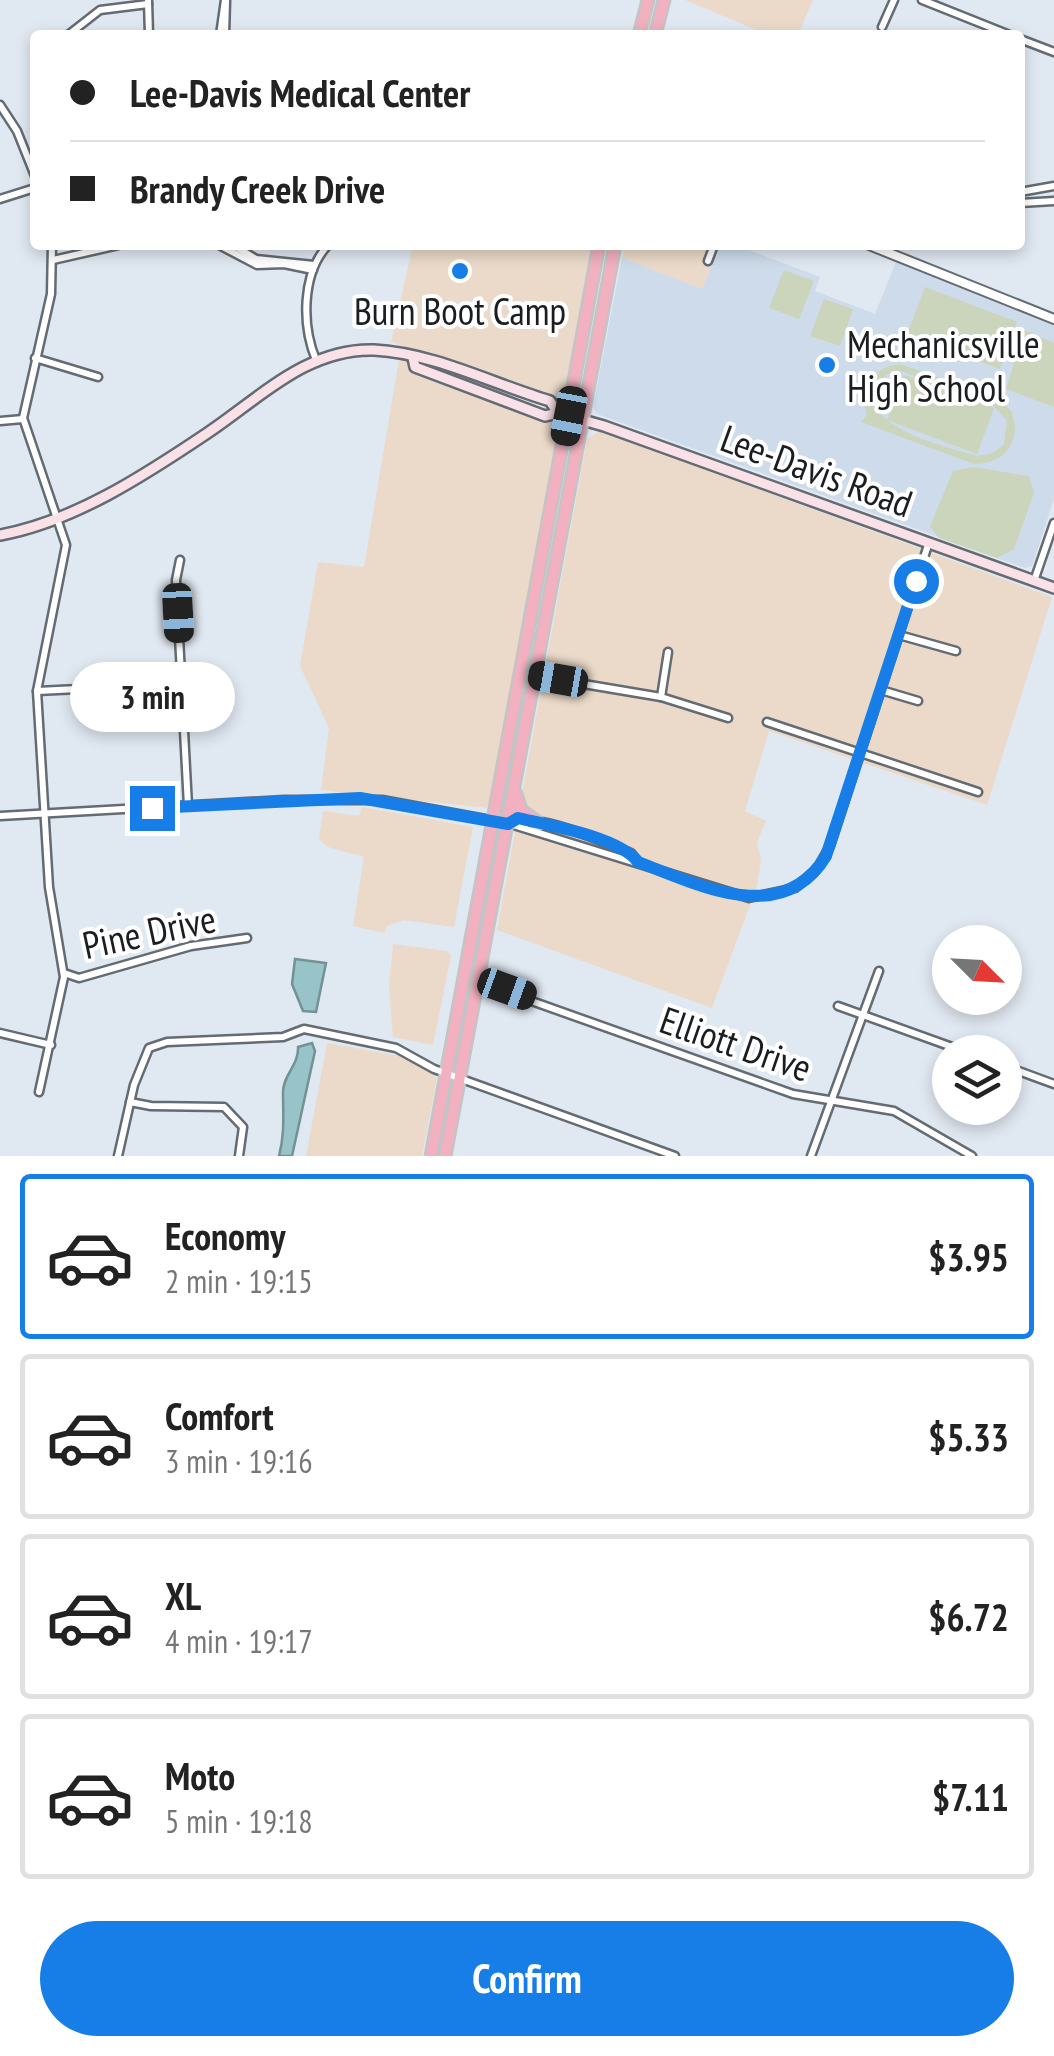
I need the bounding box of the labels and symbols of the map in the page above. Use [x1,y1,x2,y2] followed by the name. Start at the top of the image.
[449,260,471,282] marker: Burn Boot Camp
[354,286,566,335] place label: Burn Boot Camp
[847,319,1040,412] place label: Mechanicsville High School
[816,354,838,376] marker: Mechanicsville High School
[549,384,589,448] car
[715,413,919,527] street label: Lee-Davis Road
[894,559,939,604] route start
[161,582,195,644] car
[526,659,590,699] car
[70,663,234,733] callout: 3 min
[130,786,175,831] route end
[78,893,220,969] street label: Pine Drive
[932,925,1022,1015] north arrow
[474,965,540,1013] car
[654,994,818,1092] street label: Elliott Drive

